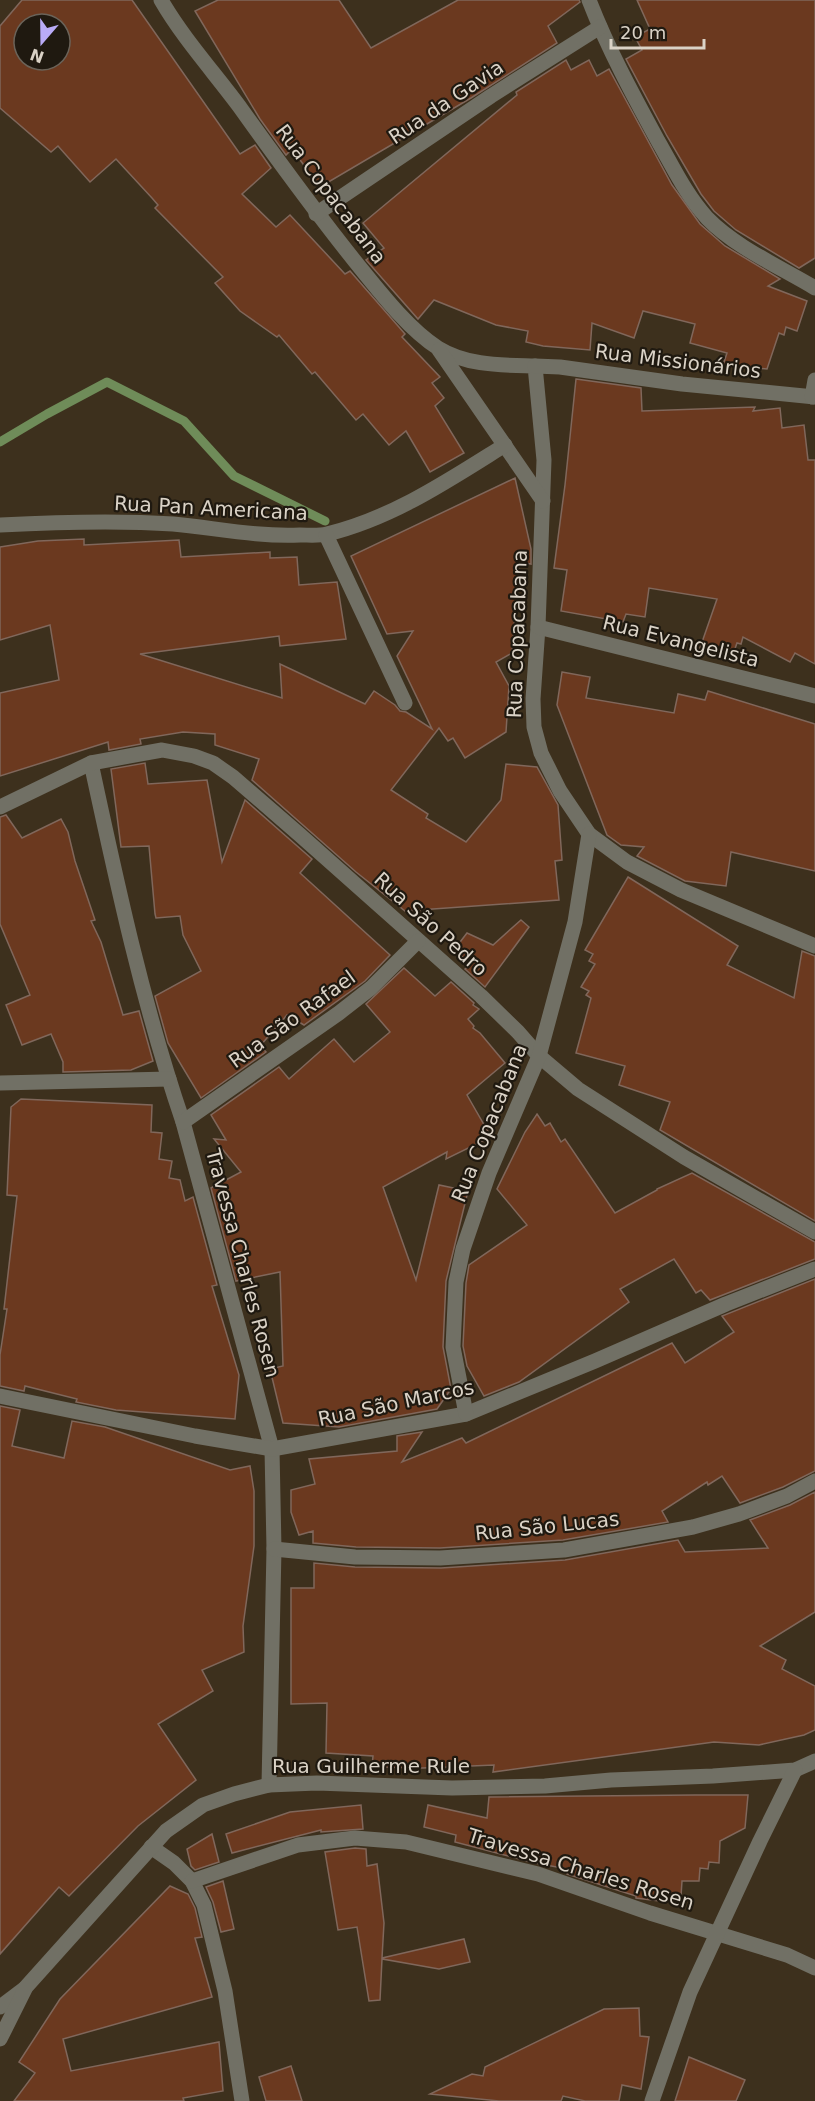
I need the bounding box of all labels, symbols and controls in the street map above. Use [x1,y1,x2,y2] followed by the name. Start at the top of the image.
[12,12,72,72] north arrow
[611,12,704,50] scale bar
[620,22,666,43] text: 20 m
[27,44,47,67] text: N
[384,55,508,149] street label: Rua da Gavia
[271,119,391,269] street label: Rua Copacabana
[594,339,762,383] street label: Rua Missionários
[113,491,309,525] street label: Rua Pan Americana
[502,549,532,719] street label: Rua Copacabana
[600,610,762,672] street label: Rua Evangelista
[369,867,493,981] street label: Rua São Pedro
[224,965,360,1073] street label: Rua São Rafael
[446,1040,532,1206] street label: Rua Copacabana
[201,1145,285,1380] street label: Travessa Charles Rosen
[316,1375,476,1431] street label: Rua São Marcos
[474,1506,620,1546] street label: Rua São Lucas
[272,1754,470,1778] street label: Rua Guilherme Rule
[464,1823,697,1915] street label: Travessa Charles Rosen

